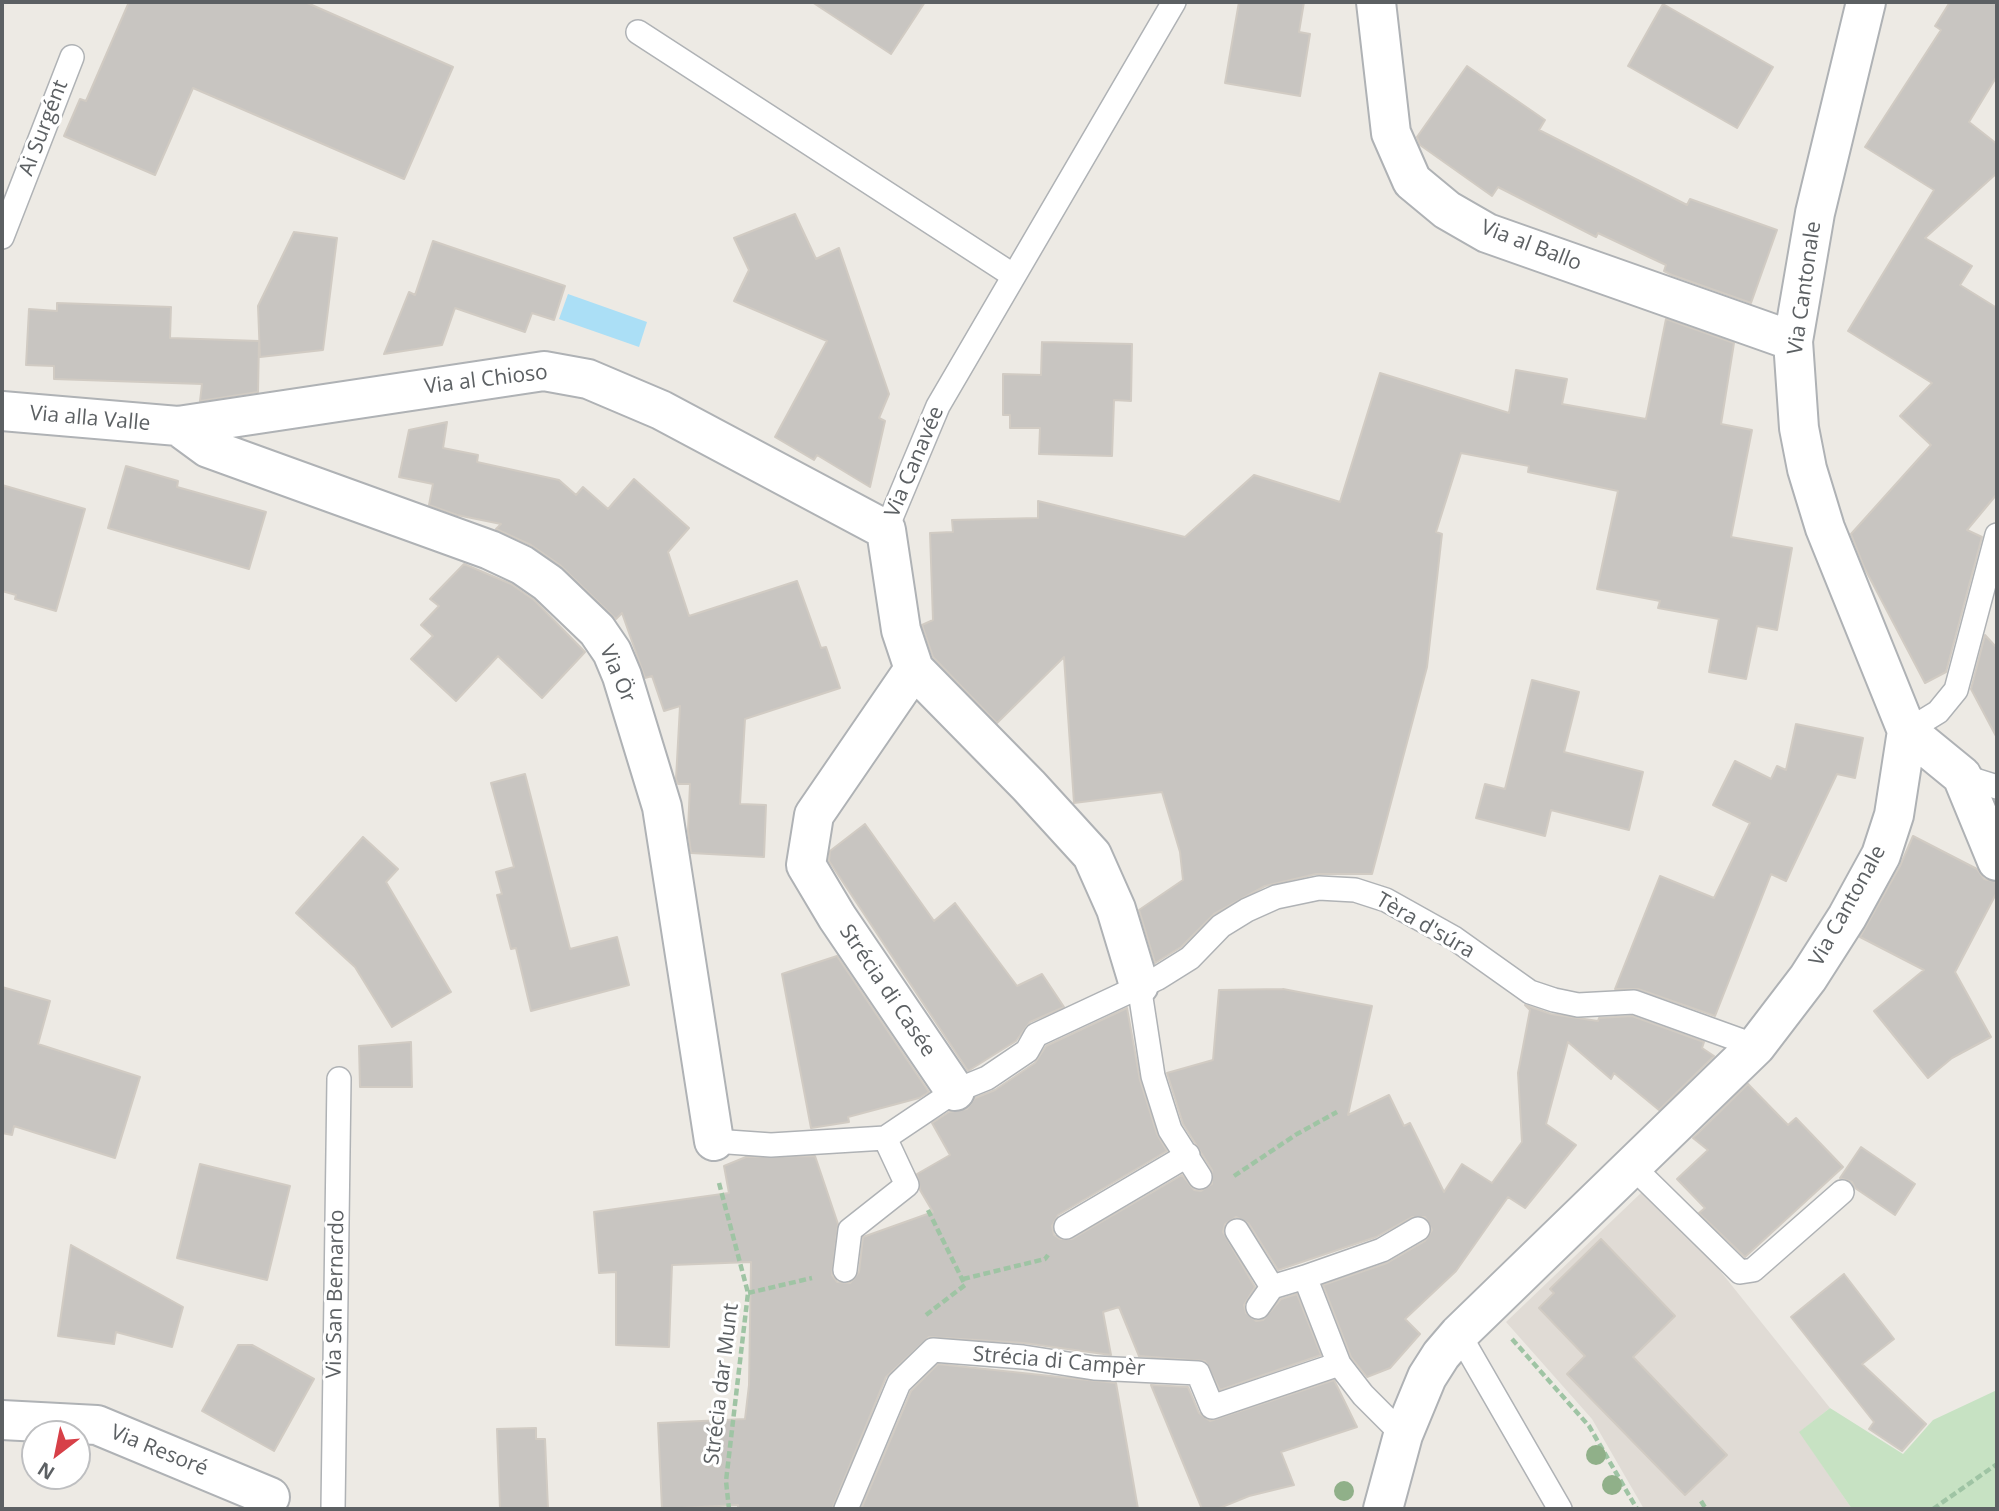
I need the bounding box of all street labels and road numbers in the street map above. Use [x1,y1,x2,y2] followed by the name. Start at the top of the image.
[14,77,74,179] street label: Ai Surgént
[1477,215,1585,277] street label: Via al Ballo
[1783,220,1827,356] street label: Via Cantonale
[423,360,549,400] street label: Via al Chioso
[29,401,151,437] street label: Via alla Valle
[880,403,950,521] street label: Via Canavée
[594,642,640,706] street label: Via Ör
[1804,841,1892,971] street label: Via Cantonale
[1371,888,1479,964] street label: Tèra d'súra
[834,920,940,1062] street label: Strécia di Casée
[322,1209,350,1379] street label: Via San Bernardo
[700,1302,744,1466] street label: Strécia dar Munt
[972,1342,1146,1382] street label: Strécia di Campèr
[107,1420,211,1482] street label: Via Resoré

